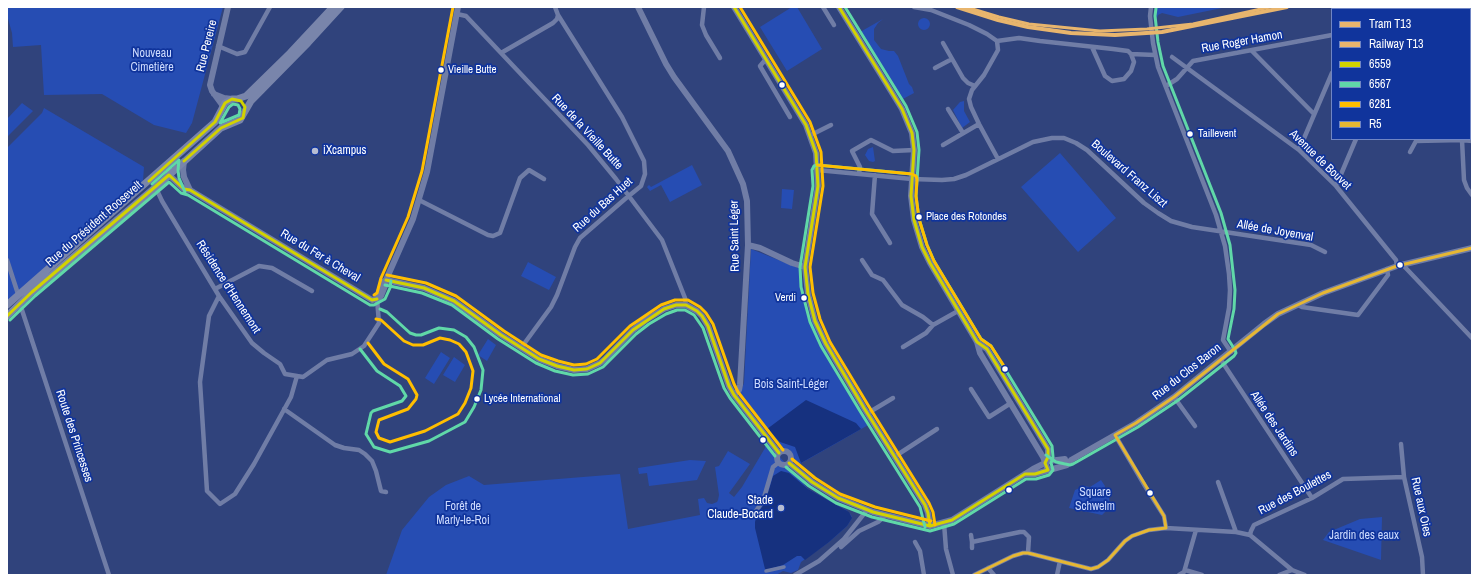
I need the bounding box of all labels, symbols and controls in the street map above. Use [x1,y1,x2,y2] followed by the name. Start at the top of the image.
[1331,8,1471,140] legend
[1369,16,1411,32] text: Tram T13
[194,19,220,73] street label: Rue Pereire
[1200,28,1284,56] street label: Rue Roger Hamon
[1369,36,1424,52] text: Railway T13
[130,47,174,75] park label: Nouveau Cimetière
[1369,56,1391,72] text: 6559
[448,63,496,77] place label: Vieille Butte
[436,65,446,75] marker: Vieille Butte
[1369,76,1391,92] text: 6567
[777,80,787,90] unlabelled marker
[548,91,626,173] street label: Rue de la Vieille Butte
[1369,96,1391,112] text: 6281
[1369,116,1382,132] text: R5
[1198,127,1236,141] place label: Taillevent
[1286,127,1354,193] street label: Avenue de Bouvet
[1185,129,1195,139] marker: Taillevent
[1088,137,1170,211] street label: Boulevard Franz Liszt
[323,144,367,158] place label: iXcampus
[310,146,320,156] marker: iXcampus
[570,175,636,235] street label: Rue du Bas Huet
[43,178,145,270] street label: Rue du Président Roosevelt
[727,200,743,272] street label: Rue Saint Léger
[926,210,1007,224] place label: Place des Rotondes
[914,212,924,222] marker: Place des Rotondes
[1236,217,1314,245] street label: Allée de Joyenval
[278,227,362,285] street label: Rue du Fer à Cheval
[193,238,263,336] street label: Résidence d'Hennemont
[1395,260,1405,270] unlabelled marker
[775,291,796,305] place label: Verdi
[799,293,809,303] marker: Verdi
[1150,341,1224,403] street label: Rue du Clos Baron
[1000,364,1010,374] unlabelled marker
[754,378,828,392] park label: Bois Saint-Léger
[52,388,96,484] street label: Route des Princesses
[1247,389,1301,459] street label: Allée des Jardins
[484,392,560,406] place label: Lycée International
[472,394,482,404] marker: Lycée International
[758,435,768,445] unlabelled marker
[1256,468,1334,518] street label: Rue des Boulettes
[1408,476,1434,538] street label: Rue aux Oies
[1004,485,1014,495] unlabelled marker
[1075,486,1115,514] park label: Square Schwelm
[1145,488,1155,498] unlabelled marker
[707,494,773,522] place label: Stade Claude-Bocard
[436,500,490,528] park label: Forêt de Marly-le-Roi
[776,503,786,513] marker: Stade Claude-Bocard
[1329,529,1399,543] park label: Jardin des eaux

